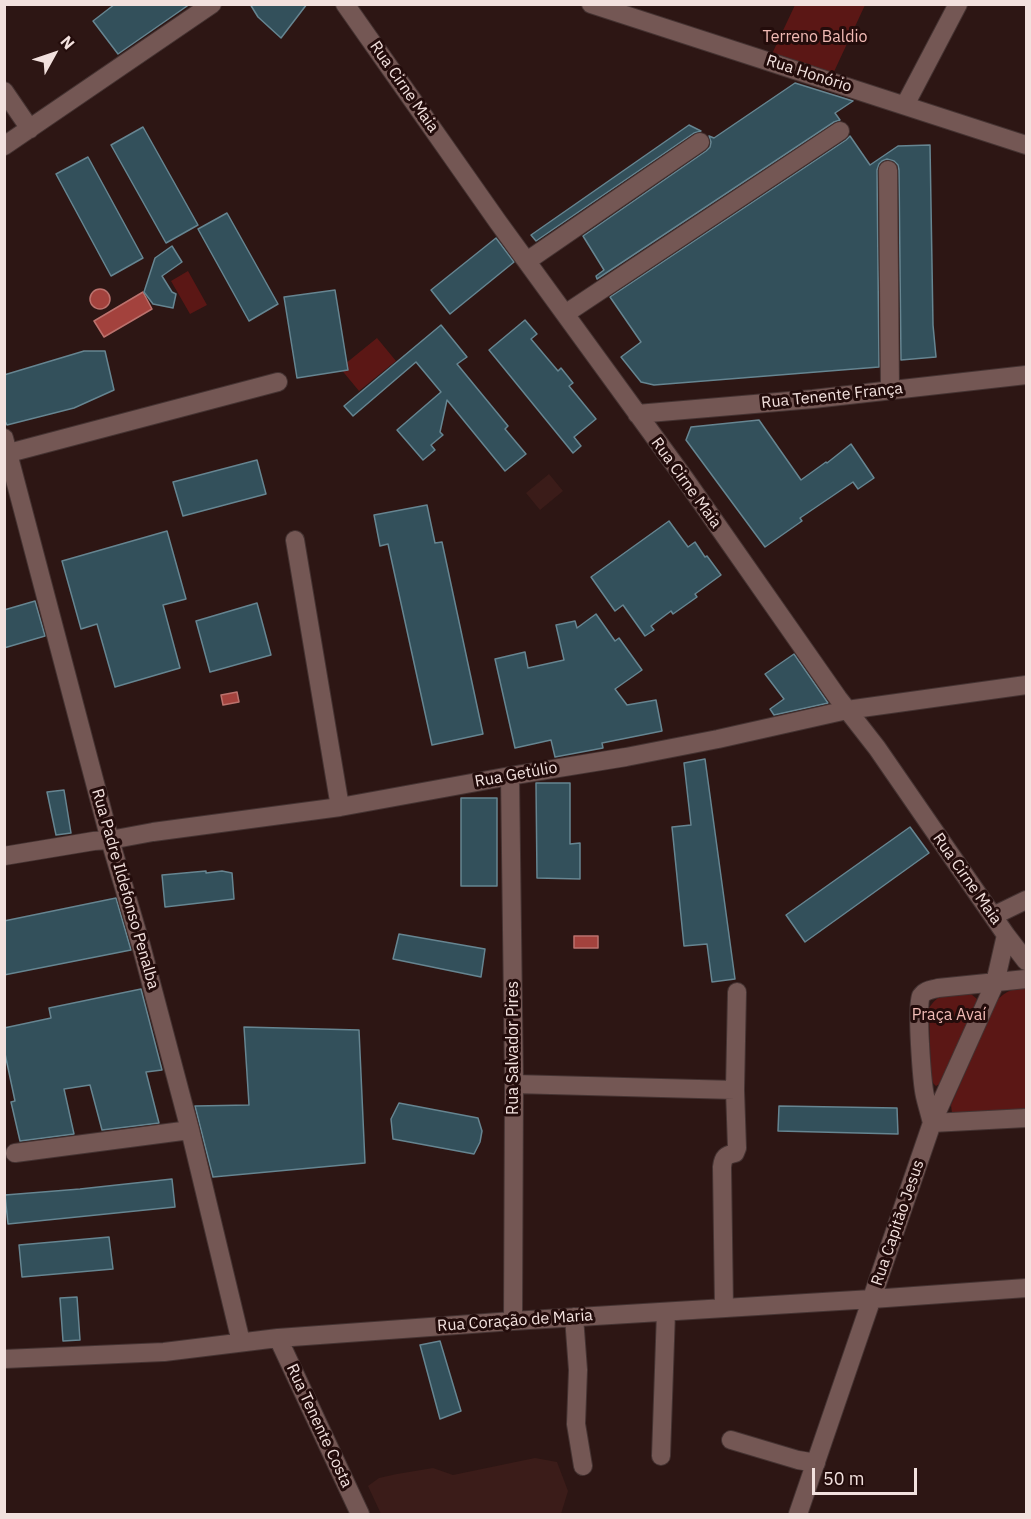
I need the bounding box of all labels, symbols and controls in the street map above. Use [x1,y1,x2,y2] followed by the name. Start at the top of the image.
[24,24,84,84] north arrow
[763,27,867,47] park label: Terreno Baldio
[56,32,79,53] text: N
[365,38,443,136] street label: Rua Cirne Maia
[764,51,854,97] street label: Rua Honório
[760,379,904,413] street label: Rua Tenente França
[647,434,725,532] street label: Rua Cirne Maia
[473,758,559,792] street label: Rua Getúlio
[87,786,163,992] street label: Rua Padre Ildefonso Penalba
[928,830,1006,928] street label: Rua Cirne Maia
[503,981,523,1115] street label: Rua Salvador Pires
[912,1005,986,1025] park label: Praça Avaí
[867,1158,929,1288] street label: Rua Capitão Jesus
[437,1306,593,1336] street label: Rua Coração de Maria
[282,1361,356,1491] street label: Rua Tenente Costa
[815,1456,920,1494] scale bar
[823,1467,865,1490] text: 50 m

